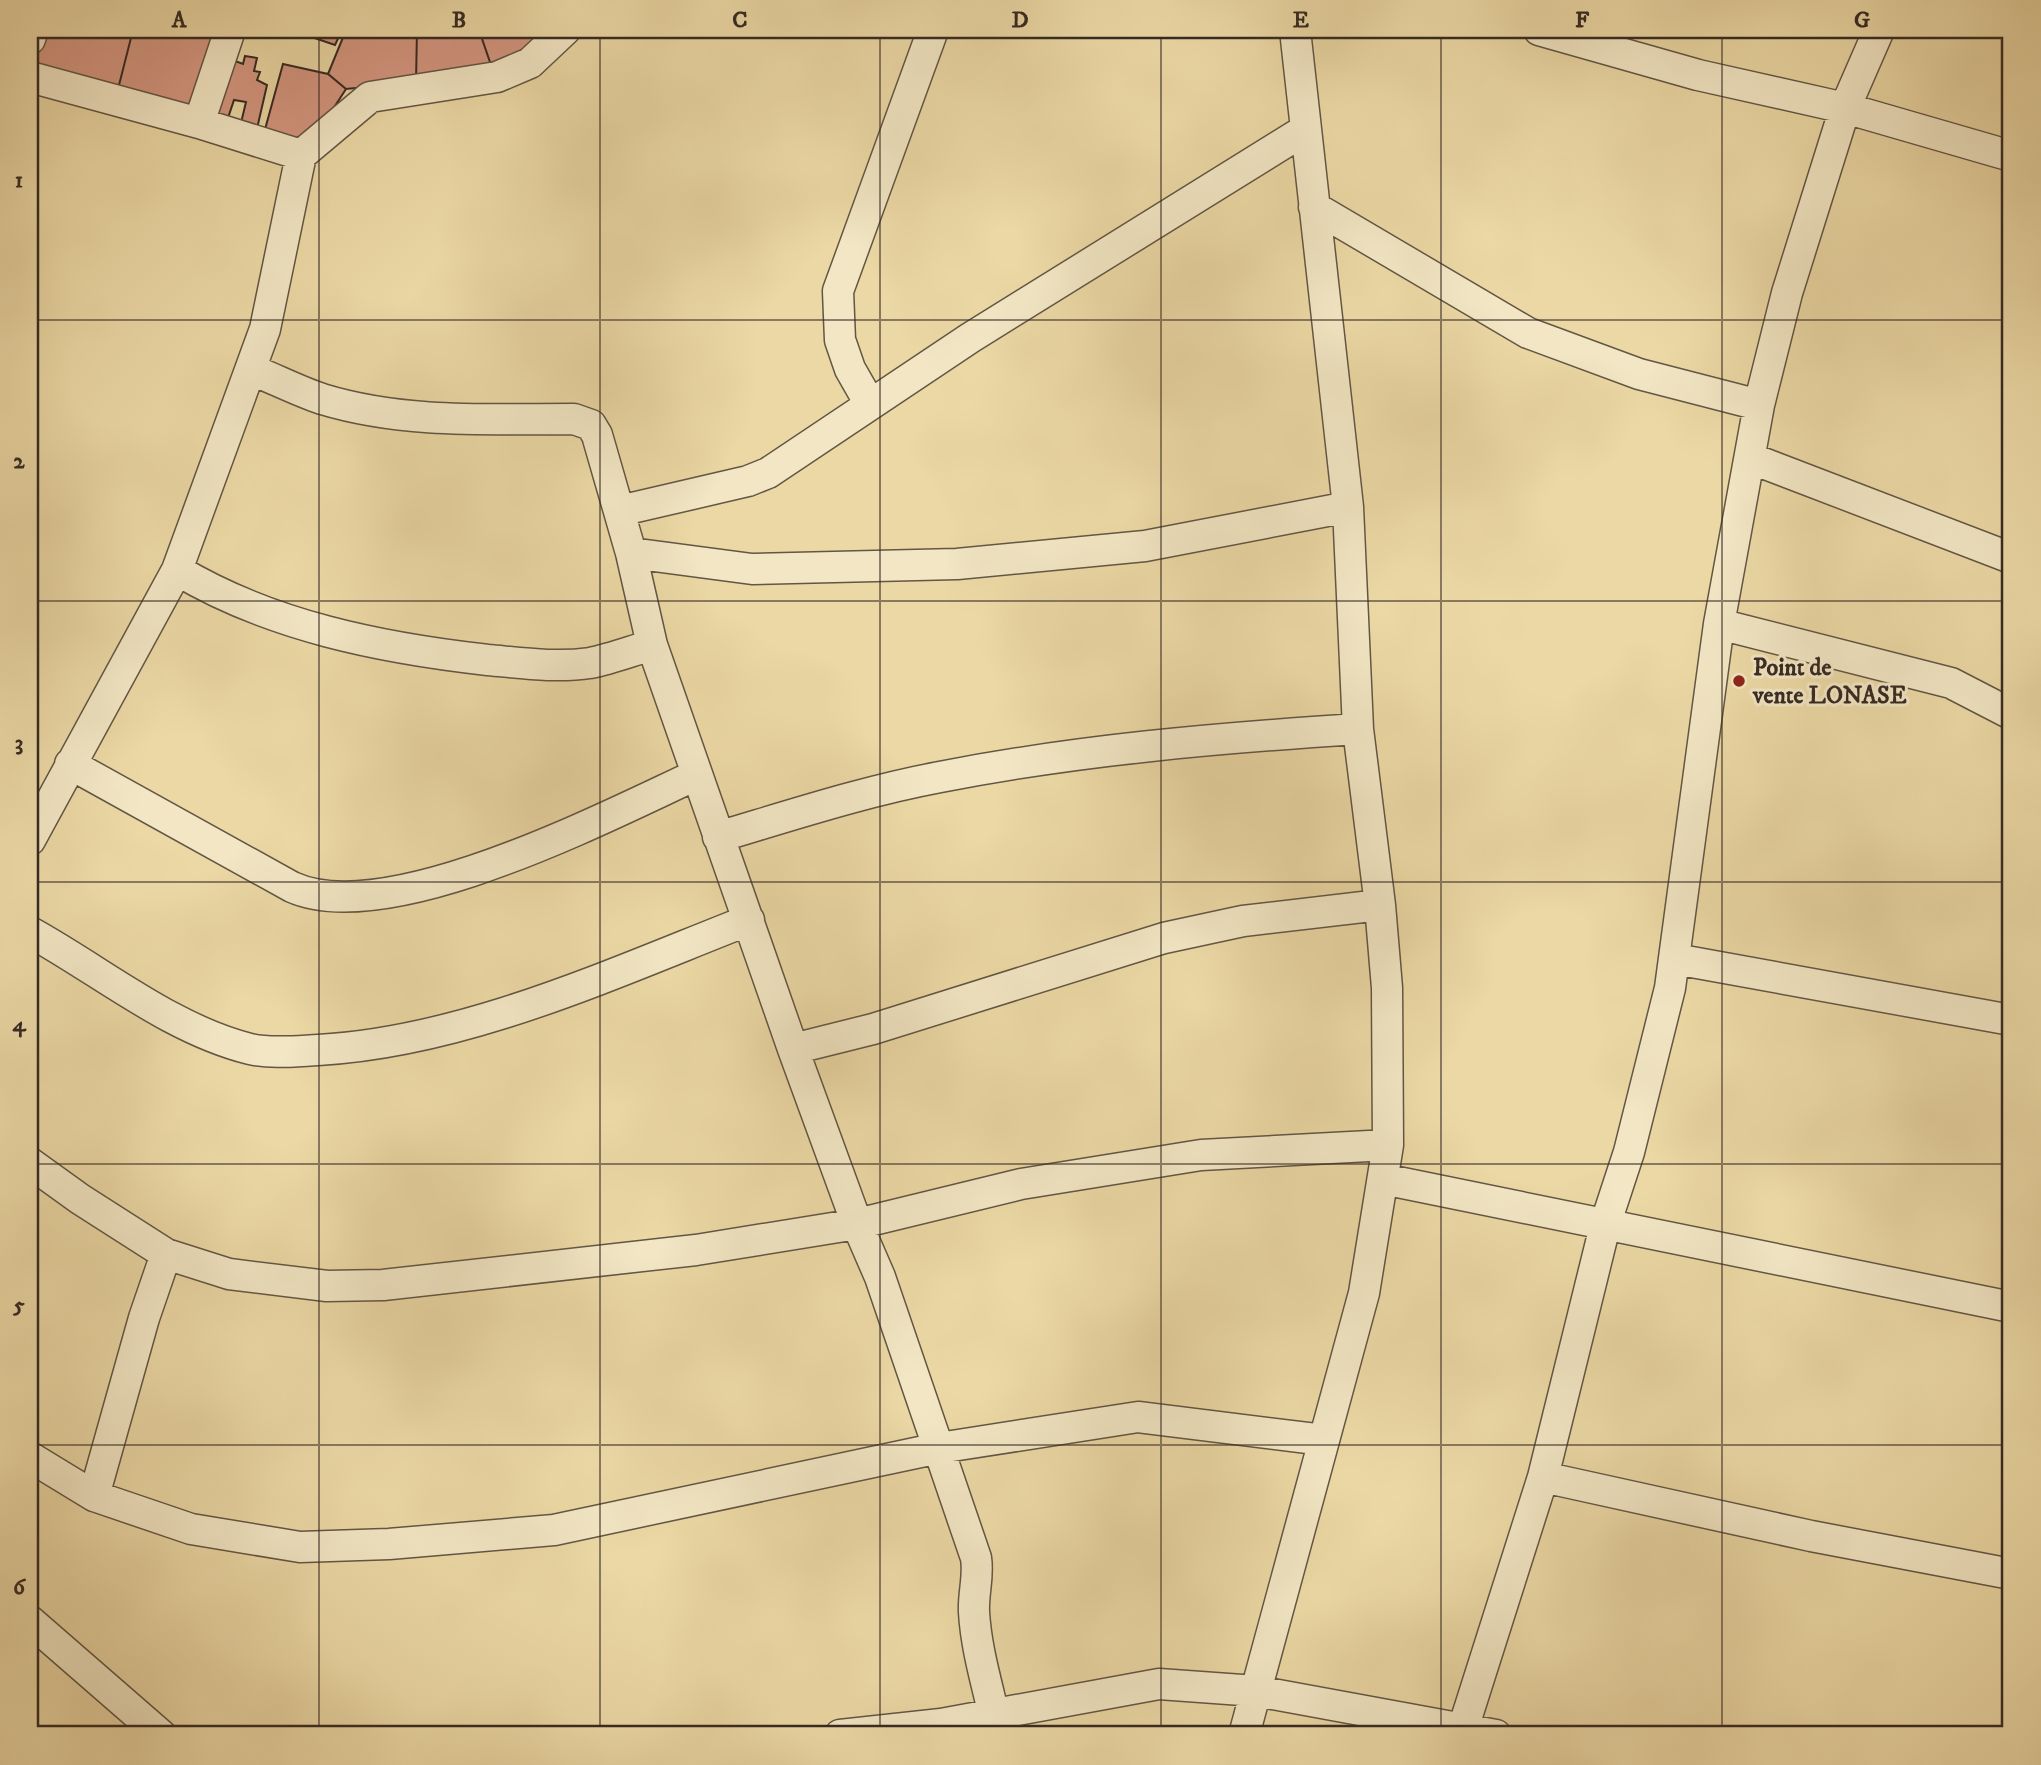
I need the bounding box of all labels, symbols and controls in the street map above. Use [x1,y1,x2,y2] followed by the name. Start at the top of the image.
[171,6,188,35] text: A
[452,6,466,35] text: B
[732,6,748,35] text: C
[1011,6,1029,35] text: D
[1293,6,1309,35] text: E
[1575,6,1590,35] text: F
[1854,6,1870,35] text: G
[15,166,23,195] text: 1
[13,447,25,476] text: 2
[1752,653,1907,711] place label: Point de vente LONASE
[1731,673,1747,689] marker: Point de vente LONASE
[15,729,23,758] text: 3
[12,1010,27,1039] text: 4
[12,1291,25,1320] text: 5
[13,1573,27,1602] text: 6

